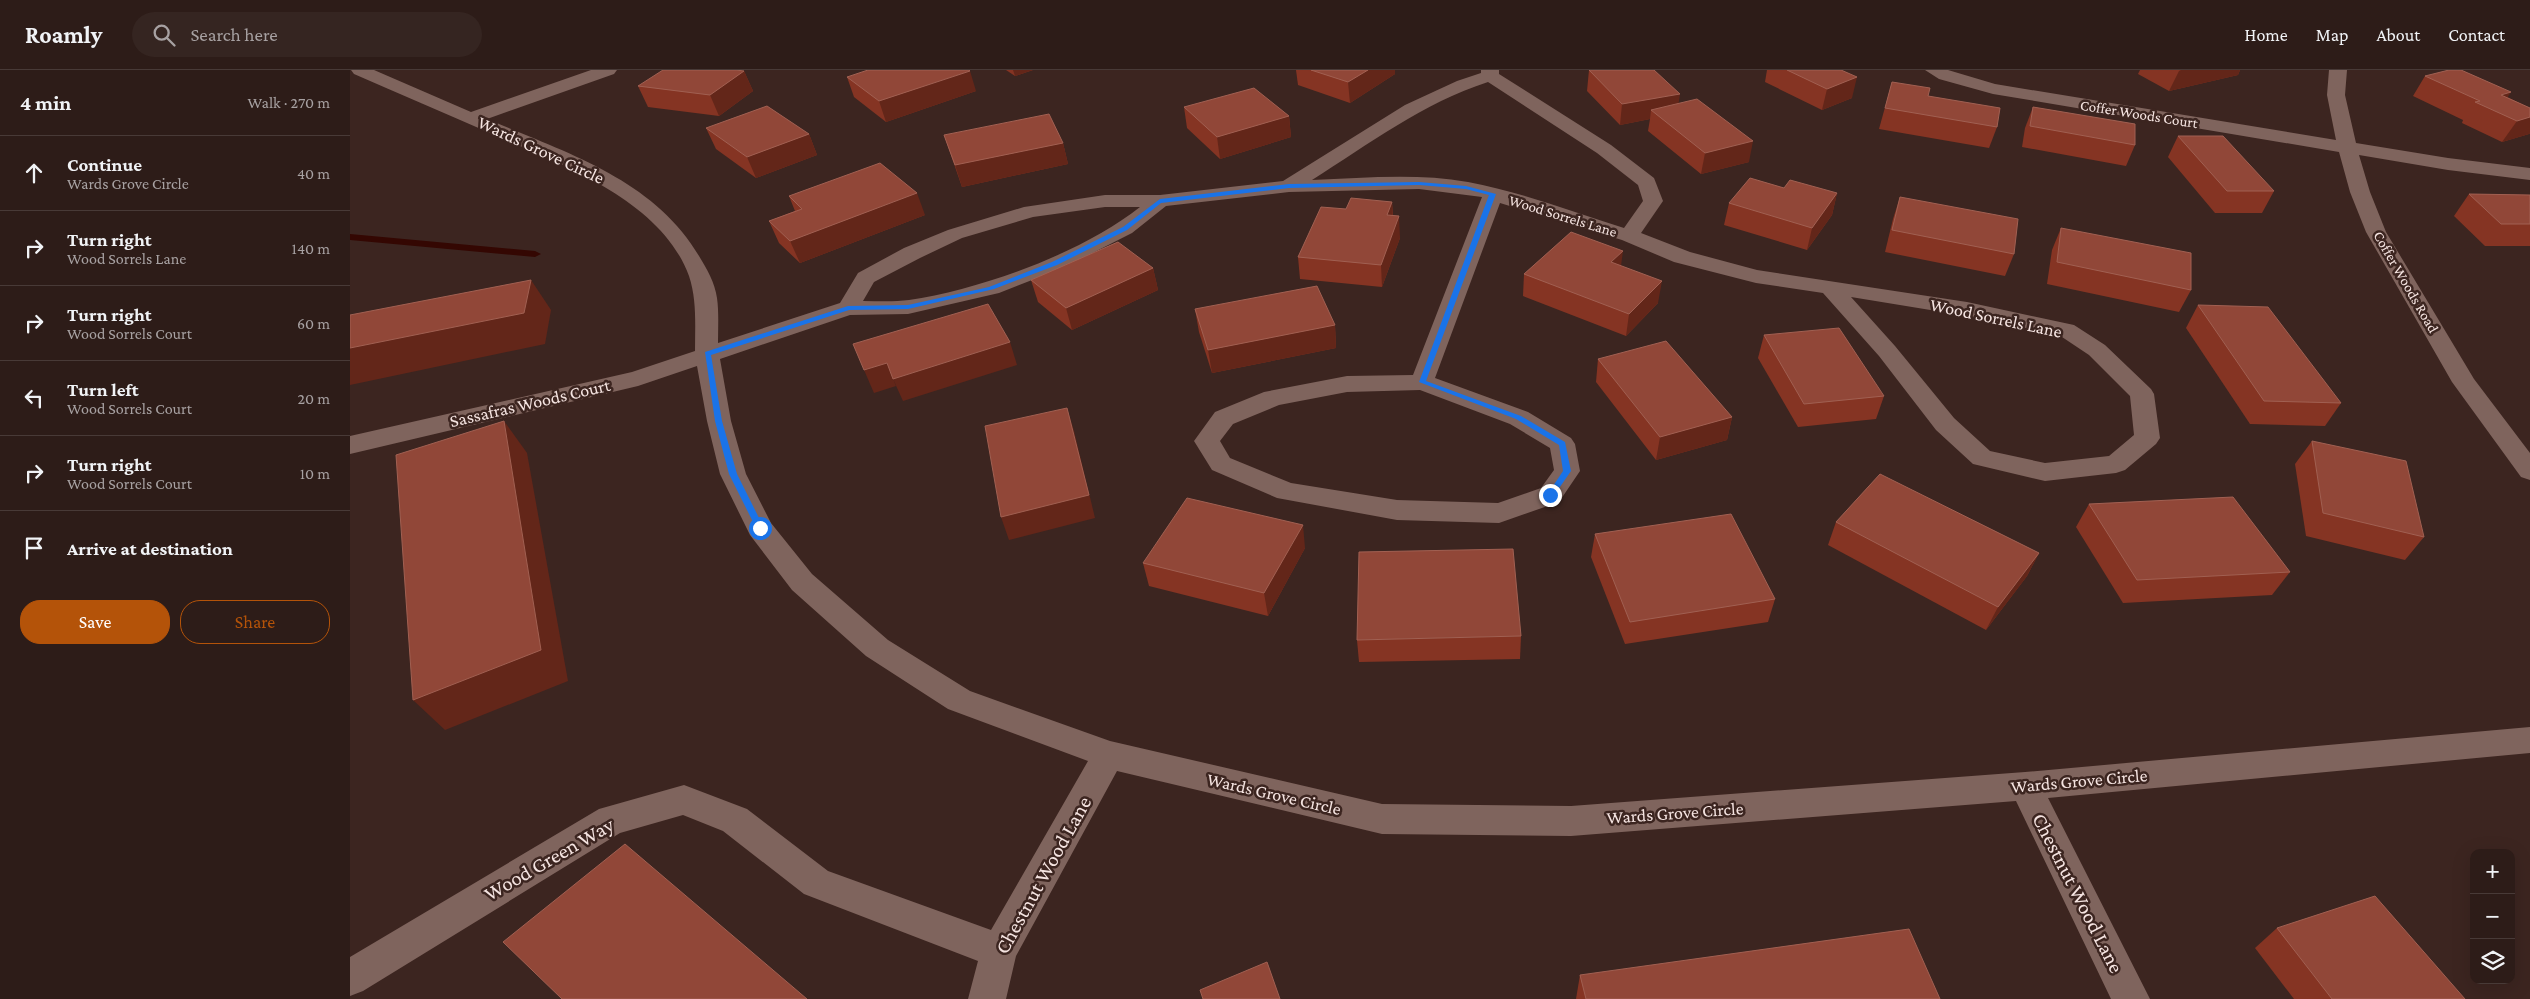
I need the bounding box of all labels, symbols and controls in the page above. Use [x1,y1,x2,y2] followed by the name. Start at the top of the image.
[132,12,482,57] search box
[25,21,102,48] text: Roamly
[150,21,178,49] icon: search
[190,24,278,45] text: Search here
[2245,25,2288,45] text: Home
[2316,25,2348,45] text: Map
[2376,25,2420,45] text: About
[2448,25,2505,45] text: Contact
[20,91,71,115] text: 4 min
[248,94,330,111] text: Walk · 270 m
[2079,97,2200,131] street label: Coffer Woods Court
[475,112,607,188] street label: Wards Grove Circle
[67,154,142,175] text: Continue
[20,159,48,187] icon: ahead
[297,165,330,182] text: 40 m
[67,175,189,192] text: Wards Grove Circle
[1507,192,1619,240] street label: Wood Sorrels Lane
[2370,228,2442,336] street label: Coffer Woods Road
[67,229,152,250] text: Turn right
[20,234,48,262] icon: right
[292,240,330,257] text: 140 m
[67,250,186,267] text: Wood Sorrels Lane
[1928,294,2064,342] street label: Wood Sorrels Lane
[67,304,152,325] text: Turn right
[20,309,48,337] icon: right
[297,315,330,332] text: 60 m
[67,325,192,342] text: Wood Sorrels Court
[448,375,613,431] street label: Sassafras Woods Court
[67,379,139,400] text: Turn left
[20,384,48,412] icon: left
[297,390,330,407] text: 20 m
[67,400,192,417] text: Wood Sorrels Court
[67,454,152,475] text: Turn right
[20,459,48,487] icon: right
[300,465,330,482] text: 10 m
[67,475,192,492] text: Wood Sorrels Court
[1539,484,1562,507] route end
[749,517,772,540] route start
[20,534,48,562] icon: arrive
[67,538,233,559] text: Arrive at destination
[20,600,170,644] button: Save
[180,600,330,644] button: Share
[2010,765,2148,797] street label: Wards Grove Circle
[1205,769,1343,819] street label: Wards Grove Circle
[990,792,1096,958] street label: Chestnut Wood Lane
[1606,798,1744,828] street label: Wards Grove Circle
[2027,809,2129,977] street label: Chestnut Wood Lane
[480,812,618,906] street label: Wood Green Way
[2470,849,2515,984] map controls
[2470,849,2515,894] button: +
[2470,894,2515,939] button: −
[2470,939,2515,984] button: layers

